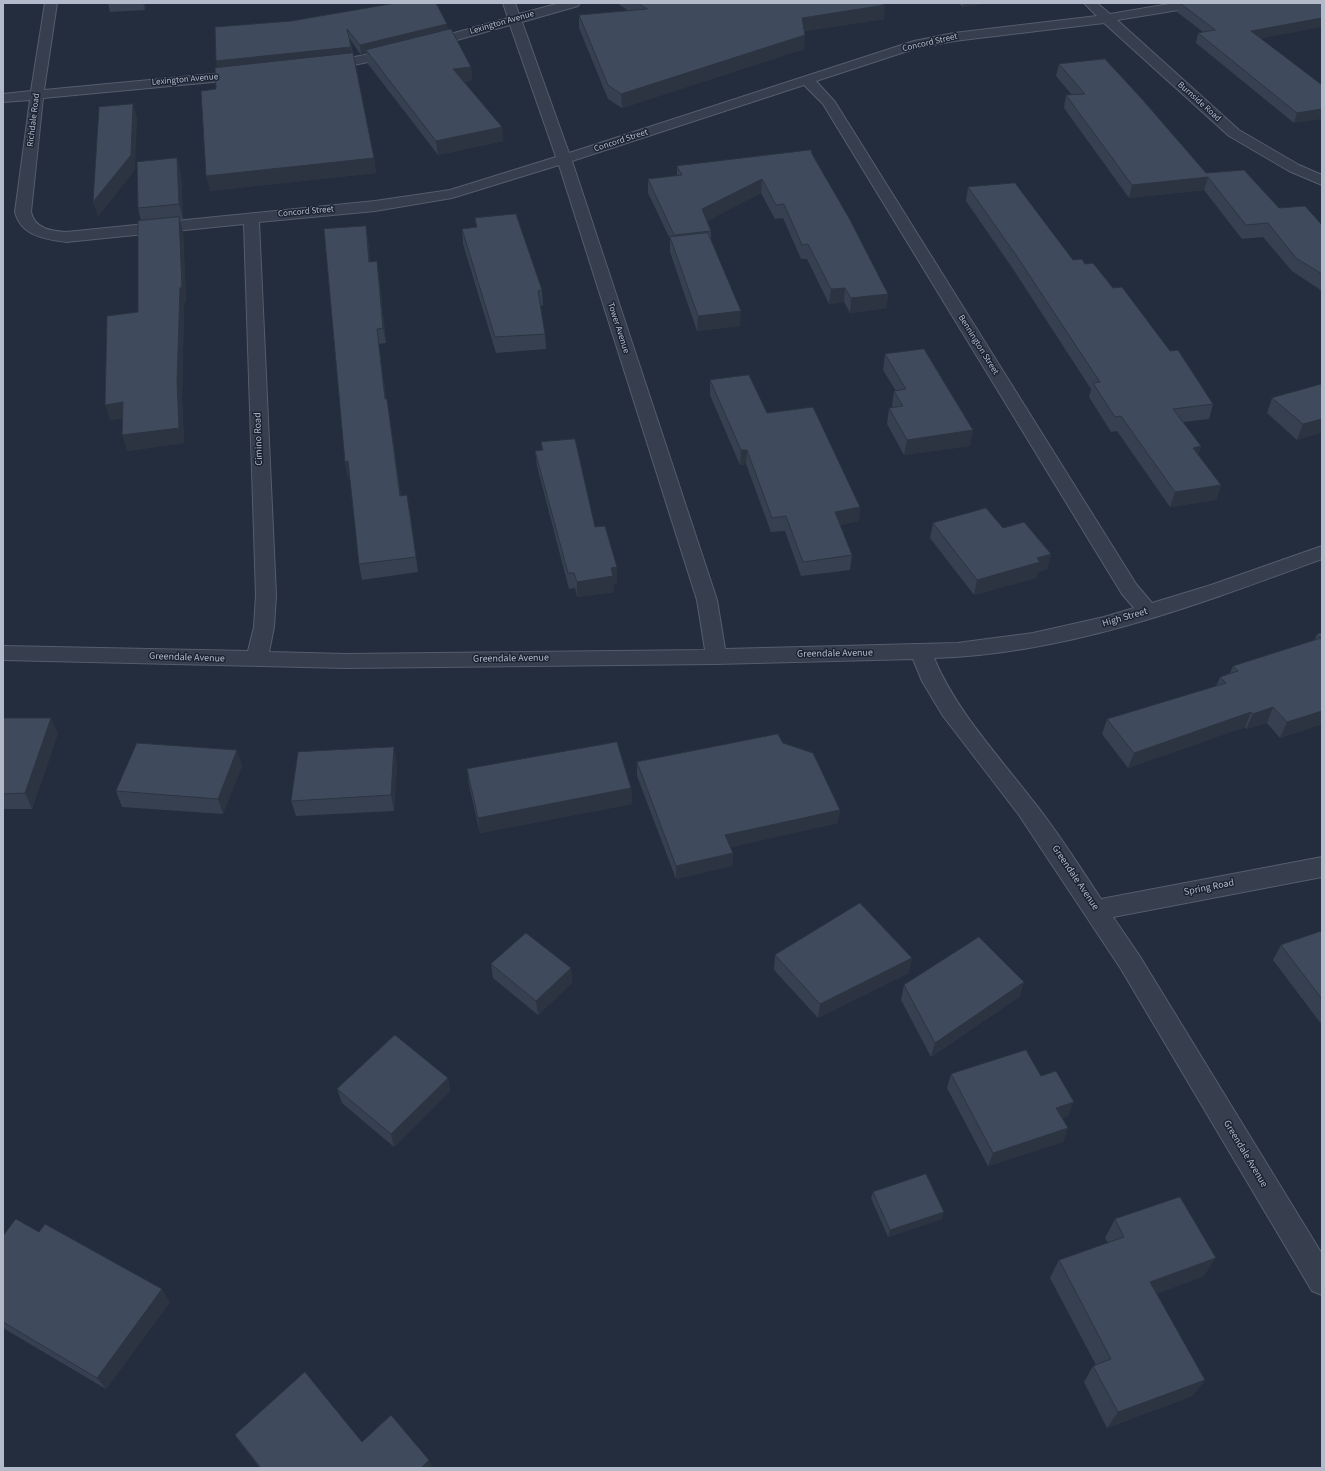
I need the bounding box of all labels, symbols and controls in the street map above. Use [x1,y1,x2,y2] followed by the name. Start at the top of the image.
[468,9,536,37] street label: Lexington Avenue
[901,31,959,55] street label: Concord Street
[151,72,219,88] street label: Lexington Avenue
[1175,80,1223,124] street label: Burnside Road
[25,93,43,147] street label: Richdale Road
[593,127,649,155] street label: Concord Street
[278,204,334,220] street label: Concord Street
[605,301,631,355] street label: Tower Avenue
[955,313,1001,377] street label: Bennington Street
[252,412,266,466] street label: Cimino Road
[1101,606,1149,630] street label: High Street
[797,647,873,661] street label: Greendale Avenue
[149,651,225,665] street label: Greendale Avenue
[473,652,549,666] street label: Greendale Avenue
[1049,843,1101,913] street label: Greendale Avenue
[1183,877,1235,899] street label: Spring Road
[1220,1118,1270,1190] street label: Greendale Avenue

